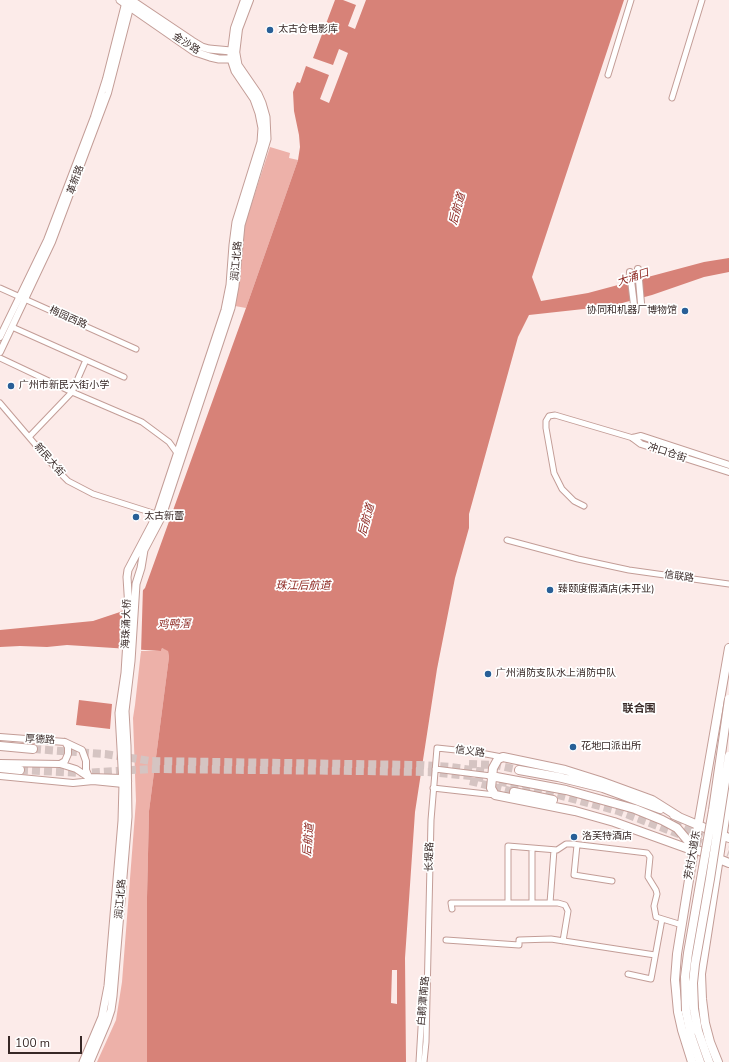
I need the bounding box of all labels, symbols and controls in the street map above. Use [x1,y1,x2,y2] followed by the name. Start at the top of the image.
[278,24,338,36] place label: 太古仓电影库
[265,25,275,35] marker: 太古仓电影库
[170,31,202,57] street label: 金沙路
[65,164,87,196] street label: 革新路
[447,191,469,227] water label: 后航道
[229,241,245,281] street label: 润江北路
[615,267,651,289] water label: 大涌口
[47,304,89,332] street label: 梅园西路
[587,305,677,317] place label: 协同和机器厂博物馆
[680,306,690,316] marker: 协同和机器厂博物馆
[19,380,109,392] place label: 广州市新民六街小学
[6,381,16,391] marker: 广州市新民六街小学
[31,441,67,479] street label: 新民大街
[646,441,688,465] street label: 冲口仓街
[356,502,378,538] water label: 后航道
[144,511,184,523] place label: 太古新蕾
[131,512,141,522] marker: 太古新蕾
[663,569,695,585] street label: 信联路
[276,579,330,593] water label: 珠江后航道
[558,584,654,596] place label: 臻颐度假酒店(未开业)
[545,585,555,595] marker: 臻颐度假酒店(未开业)
[120,599,134,649] street label: 海珠涌大桥
[157,618,191,632] water label: 鸡鸭滘
[496,668,616,680] place label: 广州消防支队水上消防中队
[483,669,493,679] marker: 广州消防支队水上消防中队
[623,702,655,716] district label: 联合围
[25,733,55,747] street label: 厚德路
[581,741,641,753] place label: 花地口派出所
[568,742,578,752] marker: 花地口派出所
[454,744,486,760] street label: 信义路
[301,823,317,857] water label: 后航道
[683,829,703,881] street label: 芳村大道东
[582,831,632,843] place label: 洛芙特酒店
[569,832,579,842] marker: 洛芙特酒店
[423,842,437,872] street label: 长堤路
[113,879,129,919] street label: 润江北路
[416,976,432,1026] street label: 白鹅潭南路
[10,1028,84,1054] scale bar
[15,1035,50,1051] text: 100 m

